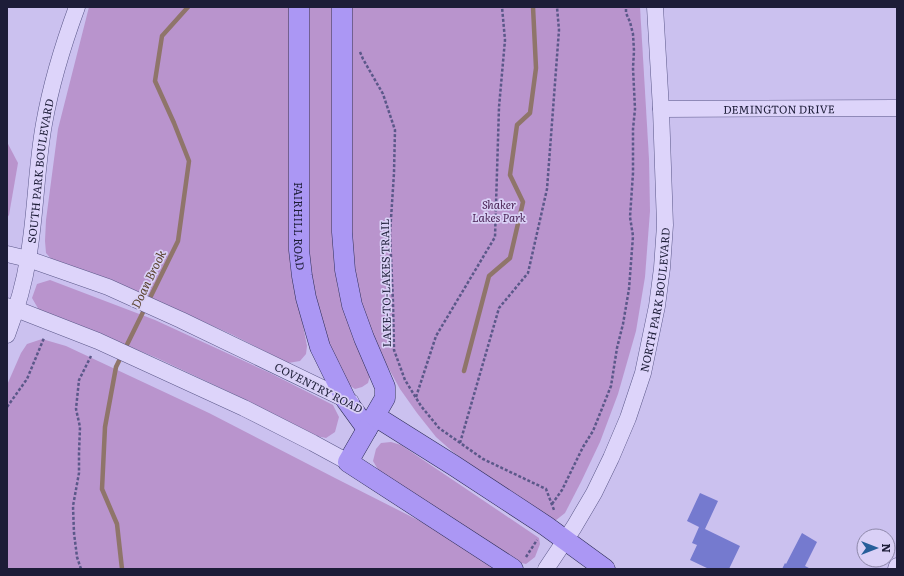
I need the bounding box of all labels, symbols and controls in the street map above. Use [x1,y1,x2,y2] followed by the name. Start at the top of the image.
[23,97,57,244] street label: SOUTH PARK BOULEVARD
[723,100,835,117] street label: DEMINGTON DRIVE
[291,182,309,271] street label: FAIRHILL ROAD
[472,196,526,225] park label: Shaker Lakes Park
[376,219,394,347] street label: LAKE-TO-LAKES TRAIL
[635,227,673,374] street label: NORTH PARK BOULEVARD
[126,246,170,311] water label: Doan Brook
[272,358,366,416] street label: COVENTRY ROAD
[856,528,896,568] north arrow
[879,543,895,553] text: N

